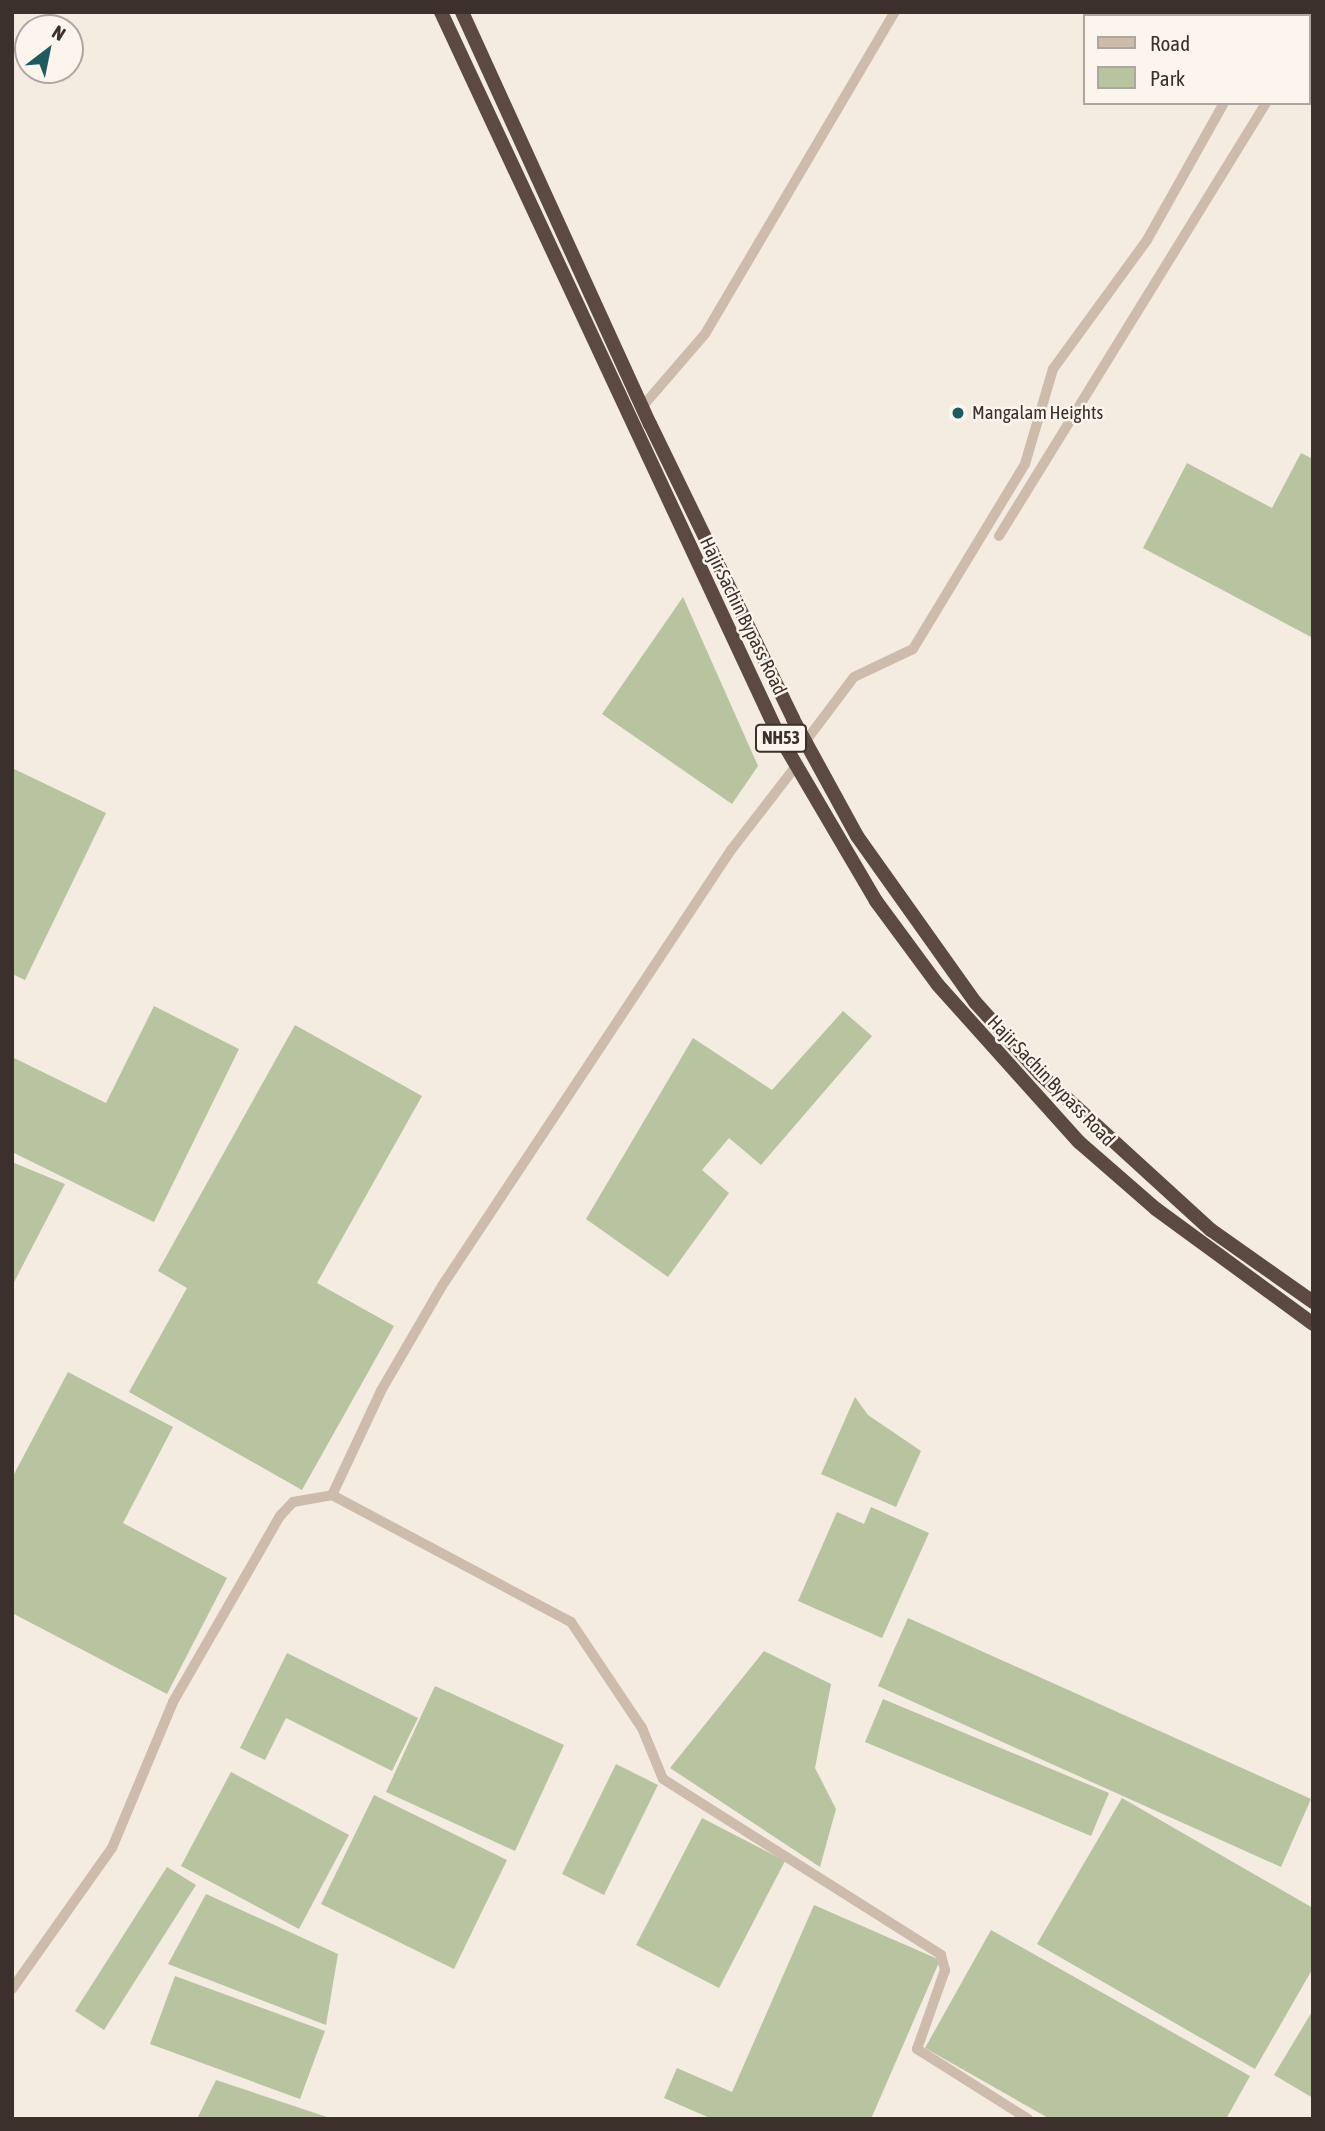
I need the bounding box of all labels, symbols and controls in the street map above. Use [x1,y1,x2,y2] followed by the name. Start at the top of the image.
[14,14,84,84] north arrow
[1084,14,1311,105] legend
[48,21,70,45] text: N
[1150,31,1190,55] text: Road
[1150,66,1185,90] text: Park
[972,402,1103,424] place label: Mangalam Heights
[950,405,966,421] marker: Mangalam Heights
[695,533,791,699] street label: Hajir Sachin Bypass Road
[755,724,807,752] road number: NH53
[983,1011,1119,1151] street label: Hajir Sachin Bypass Road

